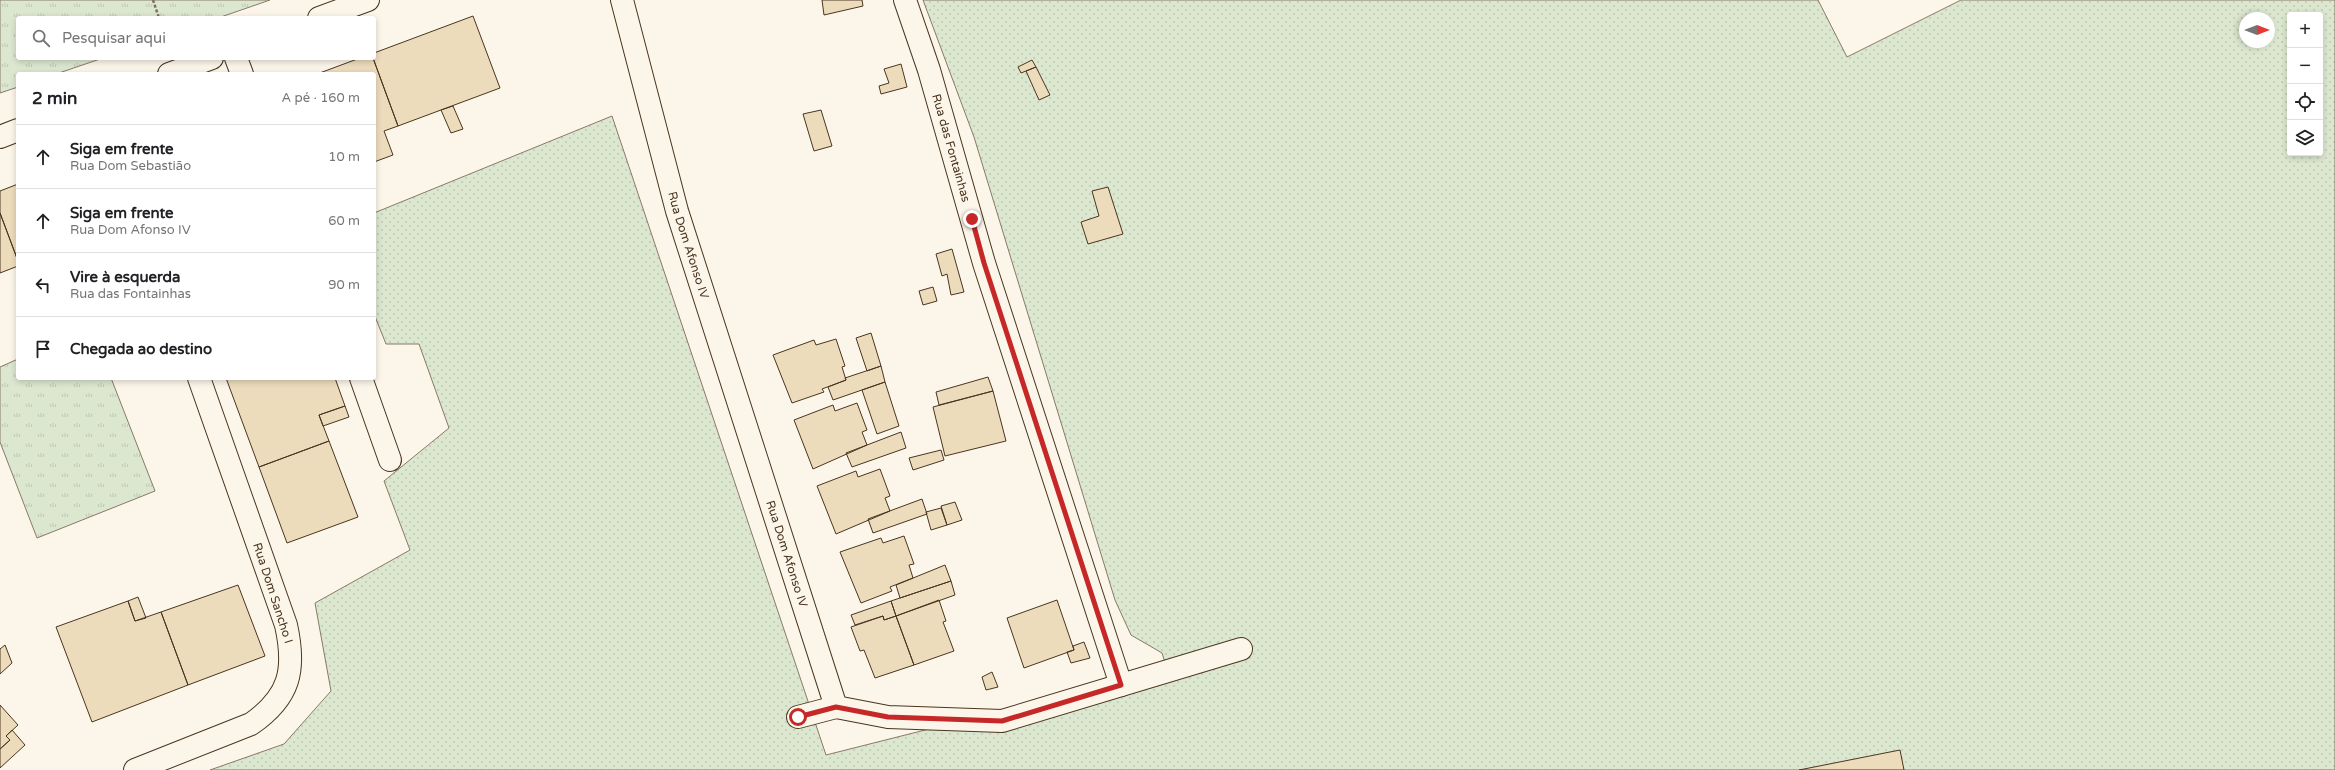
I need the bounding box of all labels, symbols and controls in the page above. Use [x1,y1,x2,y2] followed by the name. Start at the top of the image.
[2239,12,2275,48] north arrow
[2287,12,2323,156] map controls
[2287,12,2323,48] button: +
[16,16,376,60] search box
[30,27,52,49] icon: search
[62,29,166,47] text: Pesquisar aqui
[2287,48,2323,84] button: −
[2287,84,2323,120] button: locate
[32,88,77,109] text: 2 min
[281,90,360,106] text: A pé · 160 m
[929,92,973,204] street label: Rua das Fontainhas
[2287,120,2323,156] button: layers
[70,140,174,158] text: Siga em frente
[32,146,54,168] icon: ahead
[328,149,360,165] text: 10 m
[70,158,191,174] text: Rua Dom Sebastião
[665,190,712,301] street label: Rua Dom Afonso IV
[70,204,174,222] text: Siga em frente
[32,210,54,232] icon: ahead
[963,210,981,228] route end
[328,213,360,229] text: 60 m
[70,222,191,238] text: Rua Dom Afonso IV
[70,268,180,286] text: Vire à esquerda
[32,274,54,296] icon: left
[328,277,360,293] text: 90 m
[70,286,191,302] text: Rua das Fontainhas
[32,338,54,360] icon: arrive
[70,340,212,358] text: Chegada ao destino
[763,499,811,610] street label: Rua Dom Afonso IV
[250,541,296,645] street label: Rua Dom Sancho I
[789,708,807,726] route start

